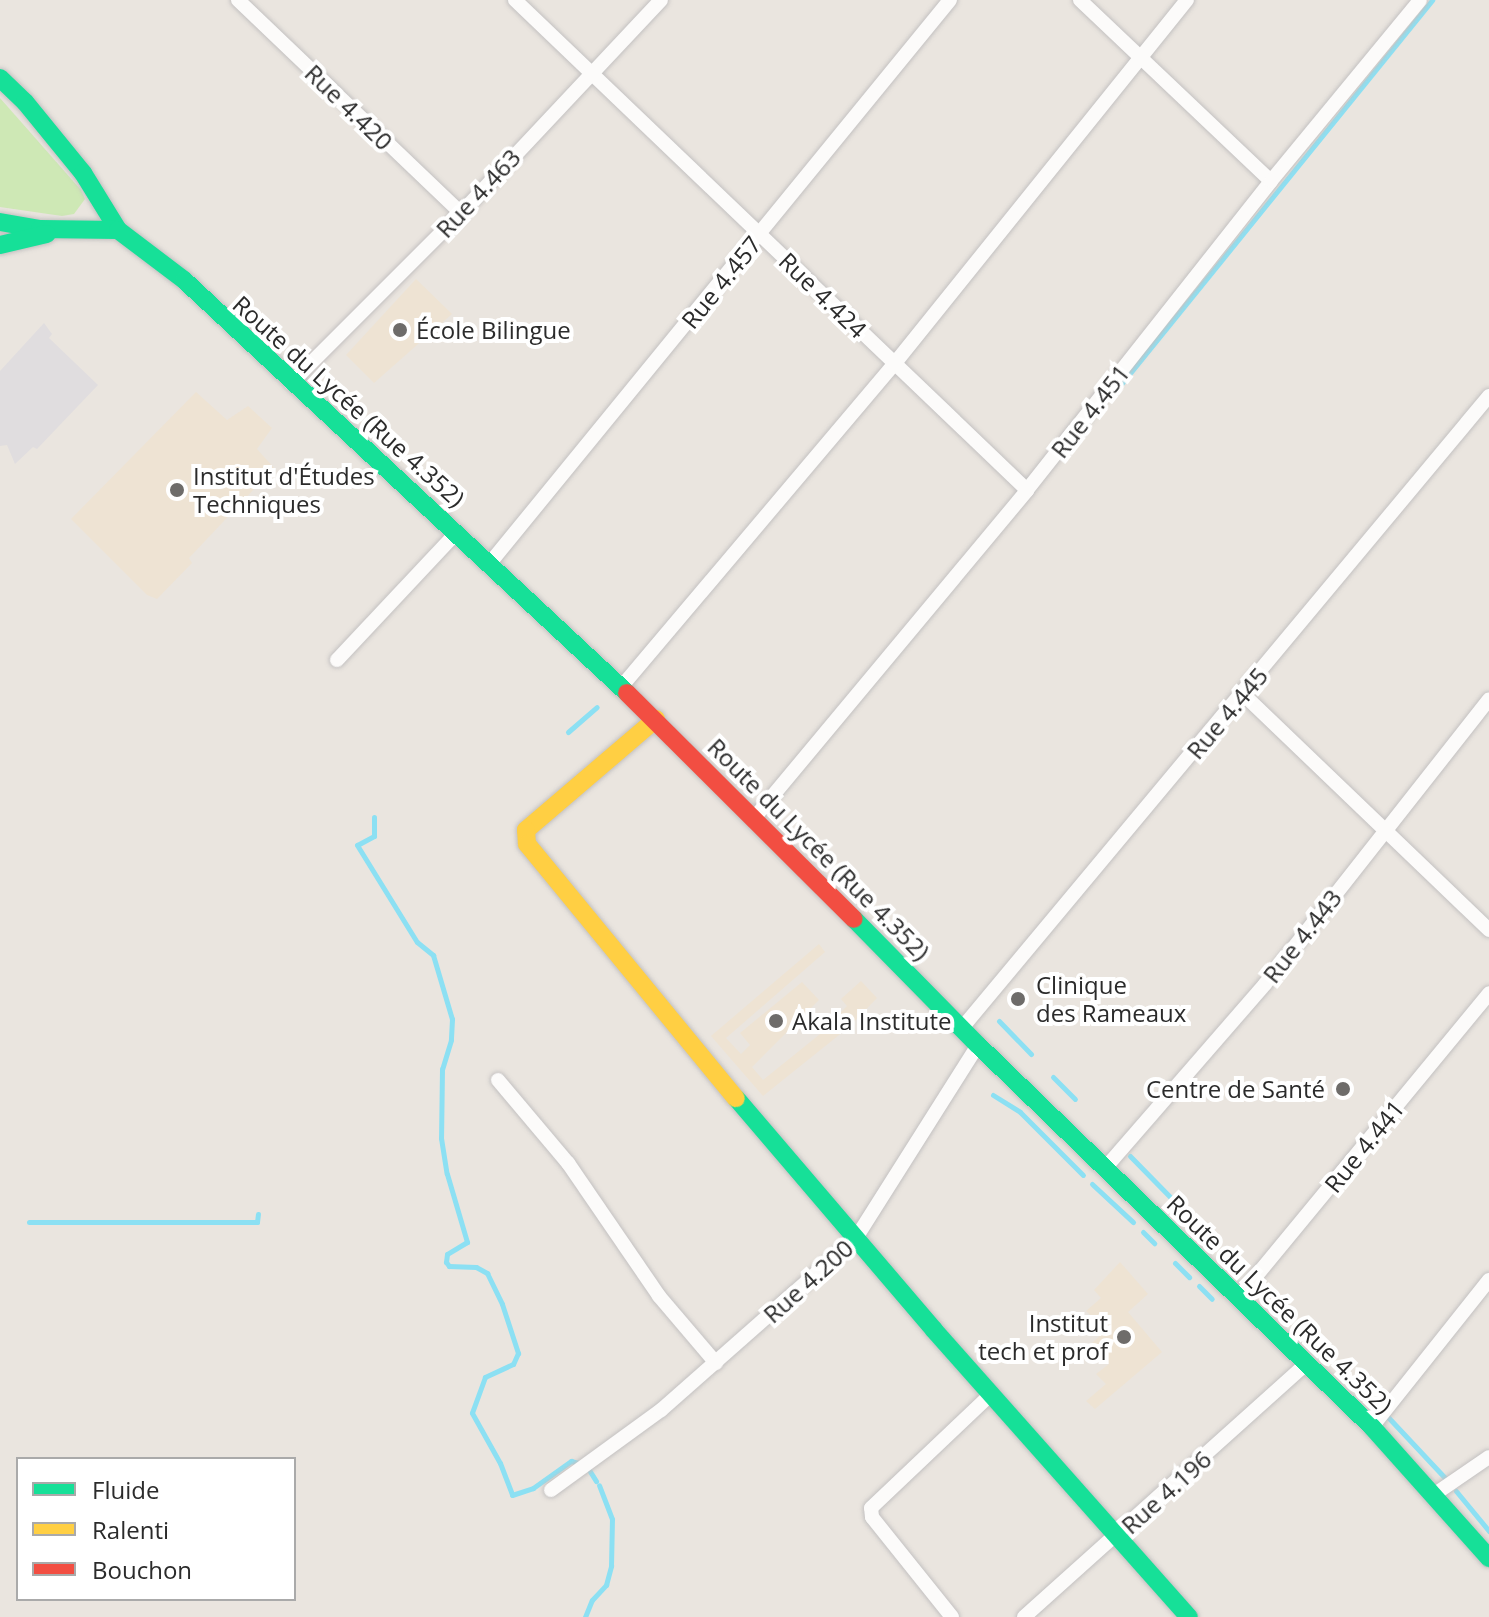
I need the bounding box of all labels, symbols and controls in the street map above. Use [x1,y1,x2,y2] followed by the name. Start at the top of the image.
[299,58,399,156] street label: Rue 4.420
[430,143,526,243] street label: Rue 4.463
[675,230,767,334] street label: Rue 4.457
[773,246,873,344] street label: Rue 4.424
[227,289,471,513] street label: Route du Lycée (Rue 4.352)
[416,316,571,344] place label: École Bilingue
[391,321,409,339] marker: École Bilingue
[1045,359,1135,463] street label: Rue 4.451
[193,462,375,518] place label: Institut d'Études Techniques
[168,481,186,499] marker: Institut d'Études Techniques
[1180,661,1274,765] street label: Rue 4.445
[702,732,936,966] street label: Route du Lycée (Rue 4.352)
[1257,884,1347,988] street label: Rue 4.443
[1036,971,1186,1027] place label: Clinique des Rameaux
[1007,988,1029,1010] marker: Clinique des Rameaux
[792,1007,952,1035] place label: Akala Institute
[767,1012,785,1030] marker: Akala Institute
[1146,1075,1325,1103] place label: Centre de Santé
[1332,1078,1354,1100] marker: Centre de Santé
[1318,1094,1410,1198] street label: Rue 4.441
[1161,1189,1399,1419] street label: Route du Lycée (Rue 4.352)
[757,1233,859,1329] street label: Rue 4.200
[978,1309,1108,1365] place label: Institut tech et prof
[1115,1328,1133,1346] marker: Institut tech et prof
[1115,1444,1217,1540] street label: Rue 4.196
[16,1457,296,1601] legend
[92,1473,159,1506] text: Fluide
[92,1513,169,1546] text: Ralenti
[92,1553,192,1586] text: Bouchon

